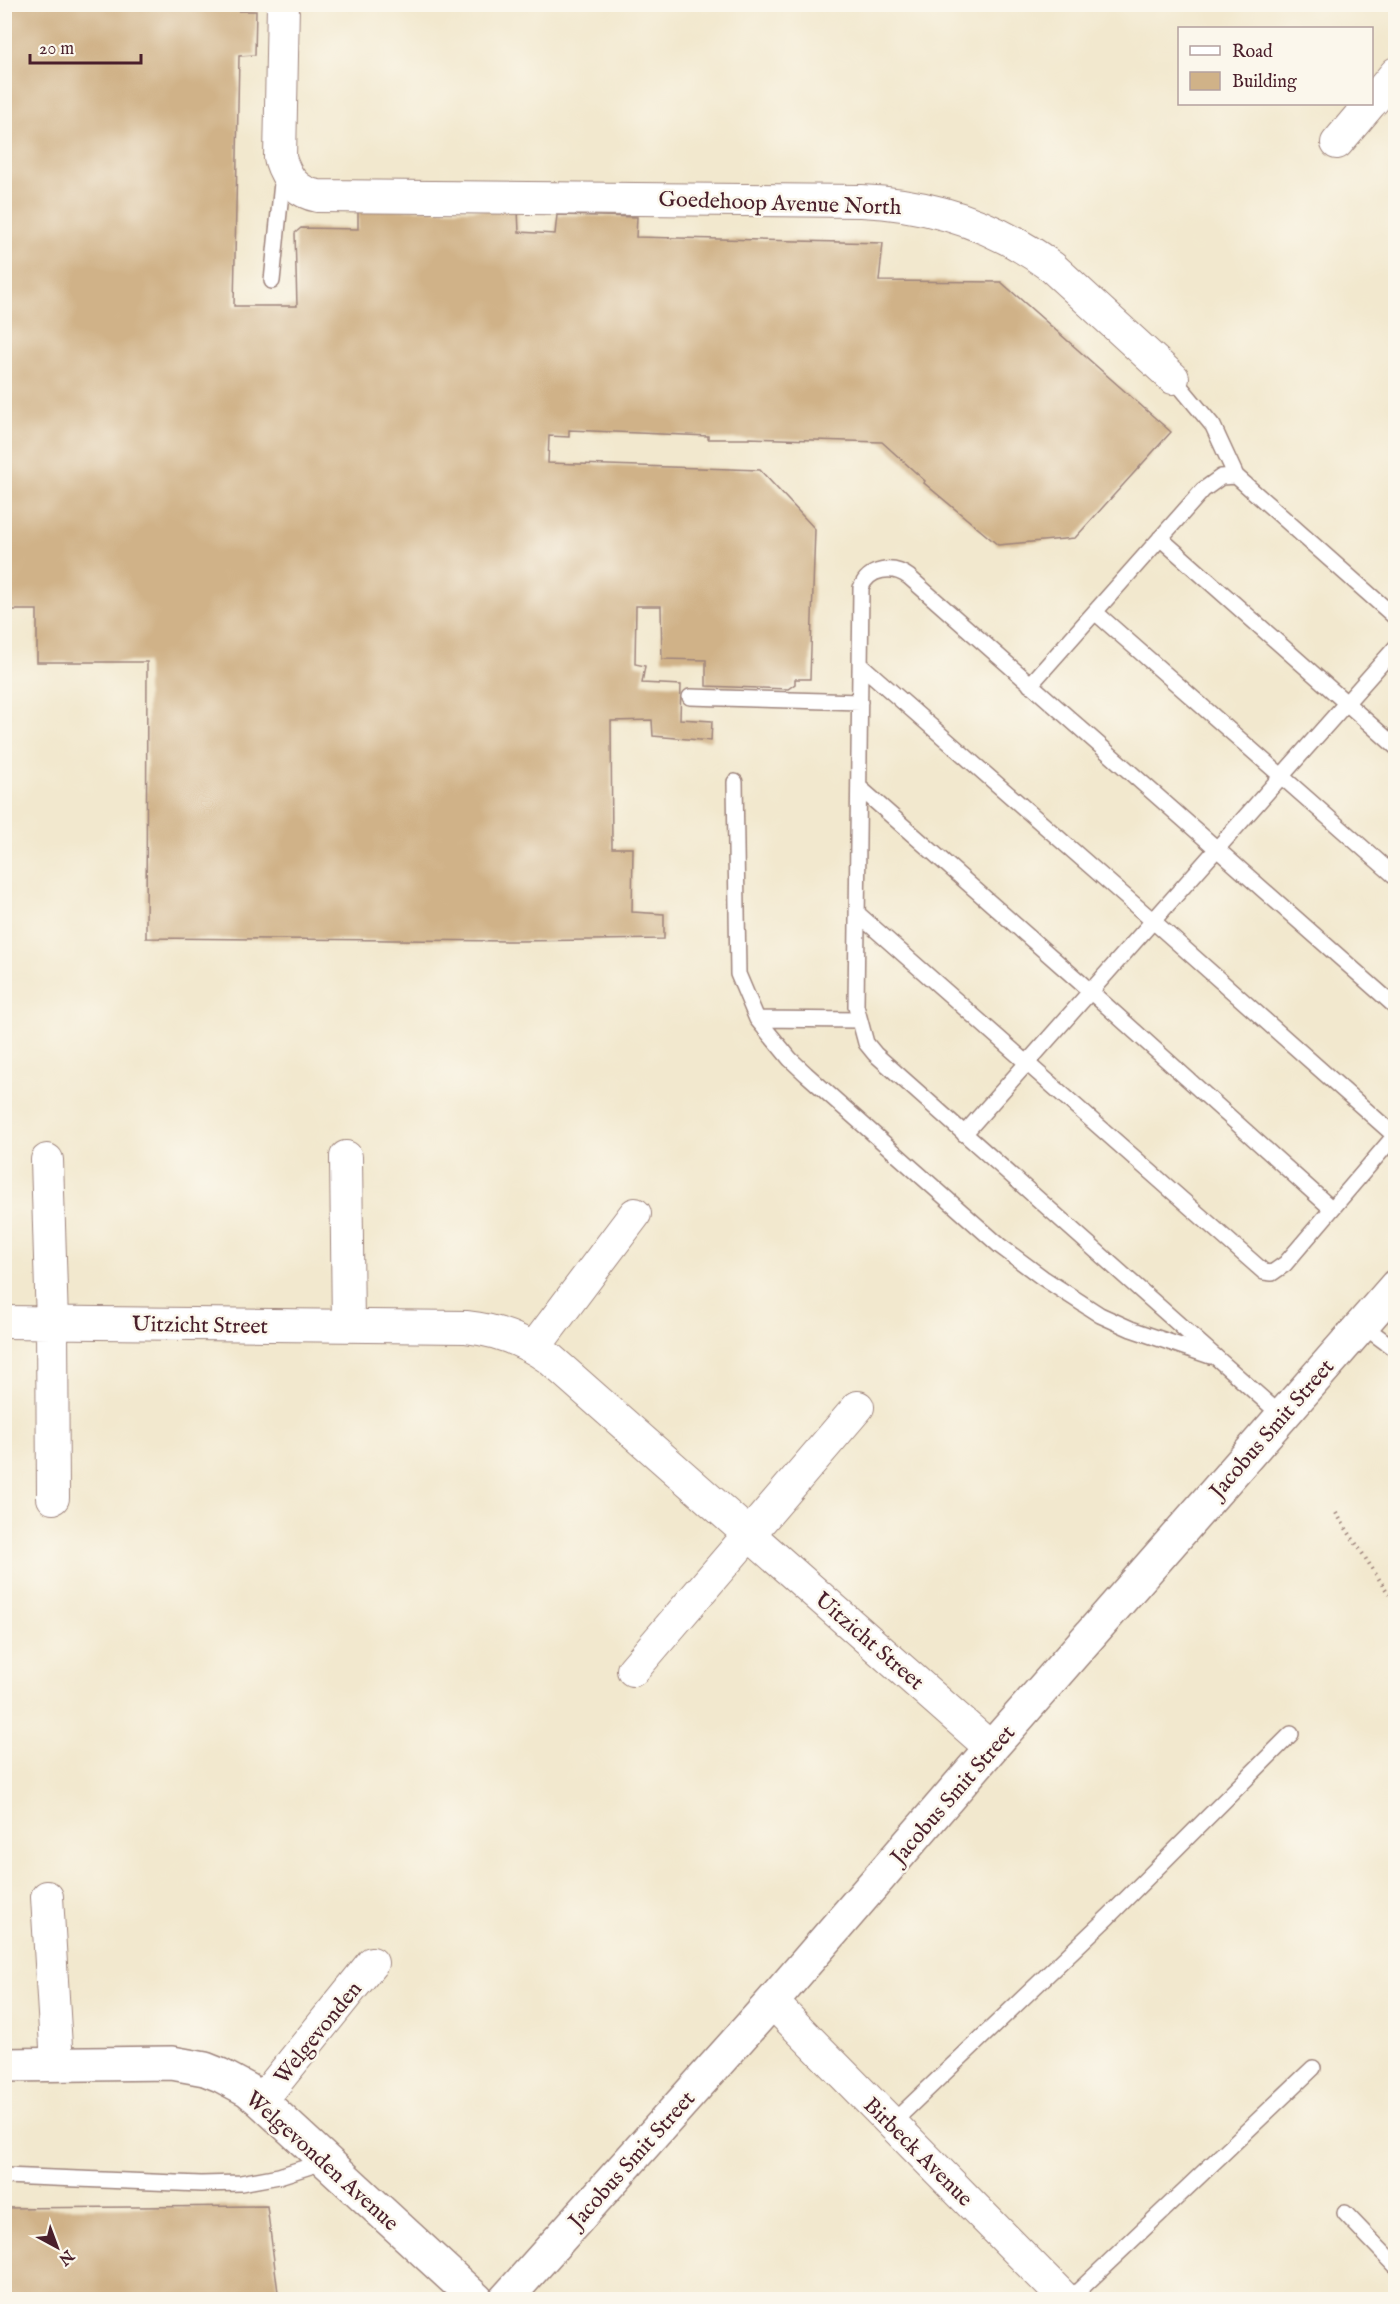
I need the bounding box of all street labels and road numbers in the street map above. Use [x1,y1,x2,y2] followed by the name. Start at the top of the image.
[658,186,902,222] street label: Goedehoop Avenue North
[132,1311,269,1341] street label: Uitzicht Street
[1202,1353,1341,1507] street label: Jacobus Smit Street
[808,1586,930,1697] street label: Uitzicht Street
[883,1719,1022,1873] street label: Jacobus Smit Street
[268,1976,369,2091] street label: Welgevonden
[239,2085,404,2238] street label: Welgevonden Avenue
[561,2085,702,2237] street label: Jacobus Smit Street
[857,2092,978,2213] street label: Birbeck Avenue

